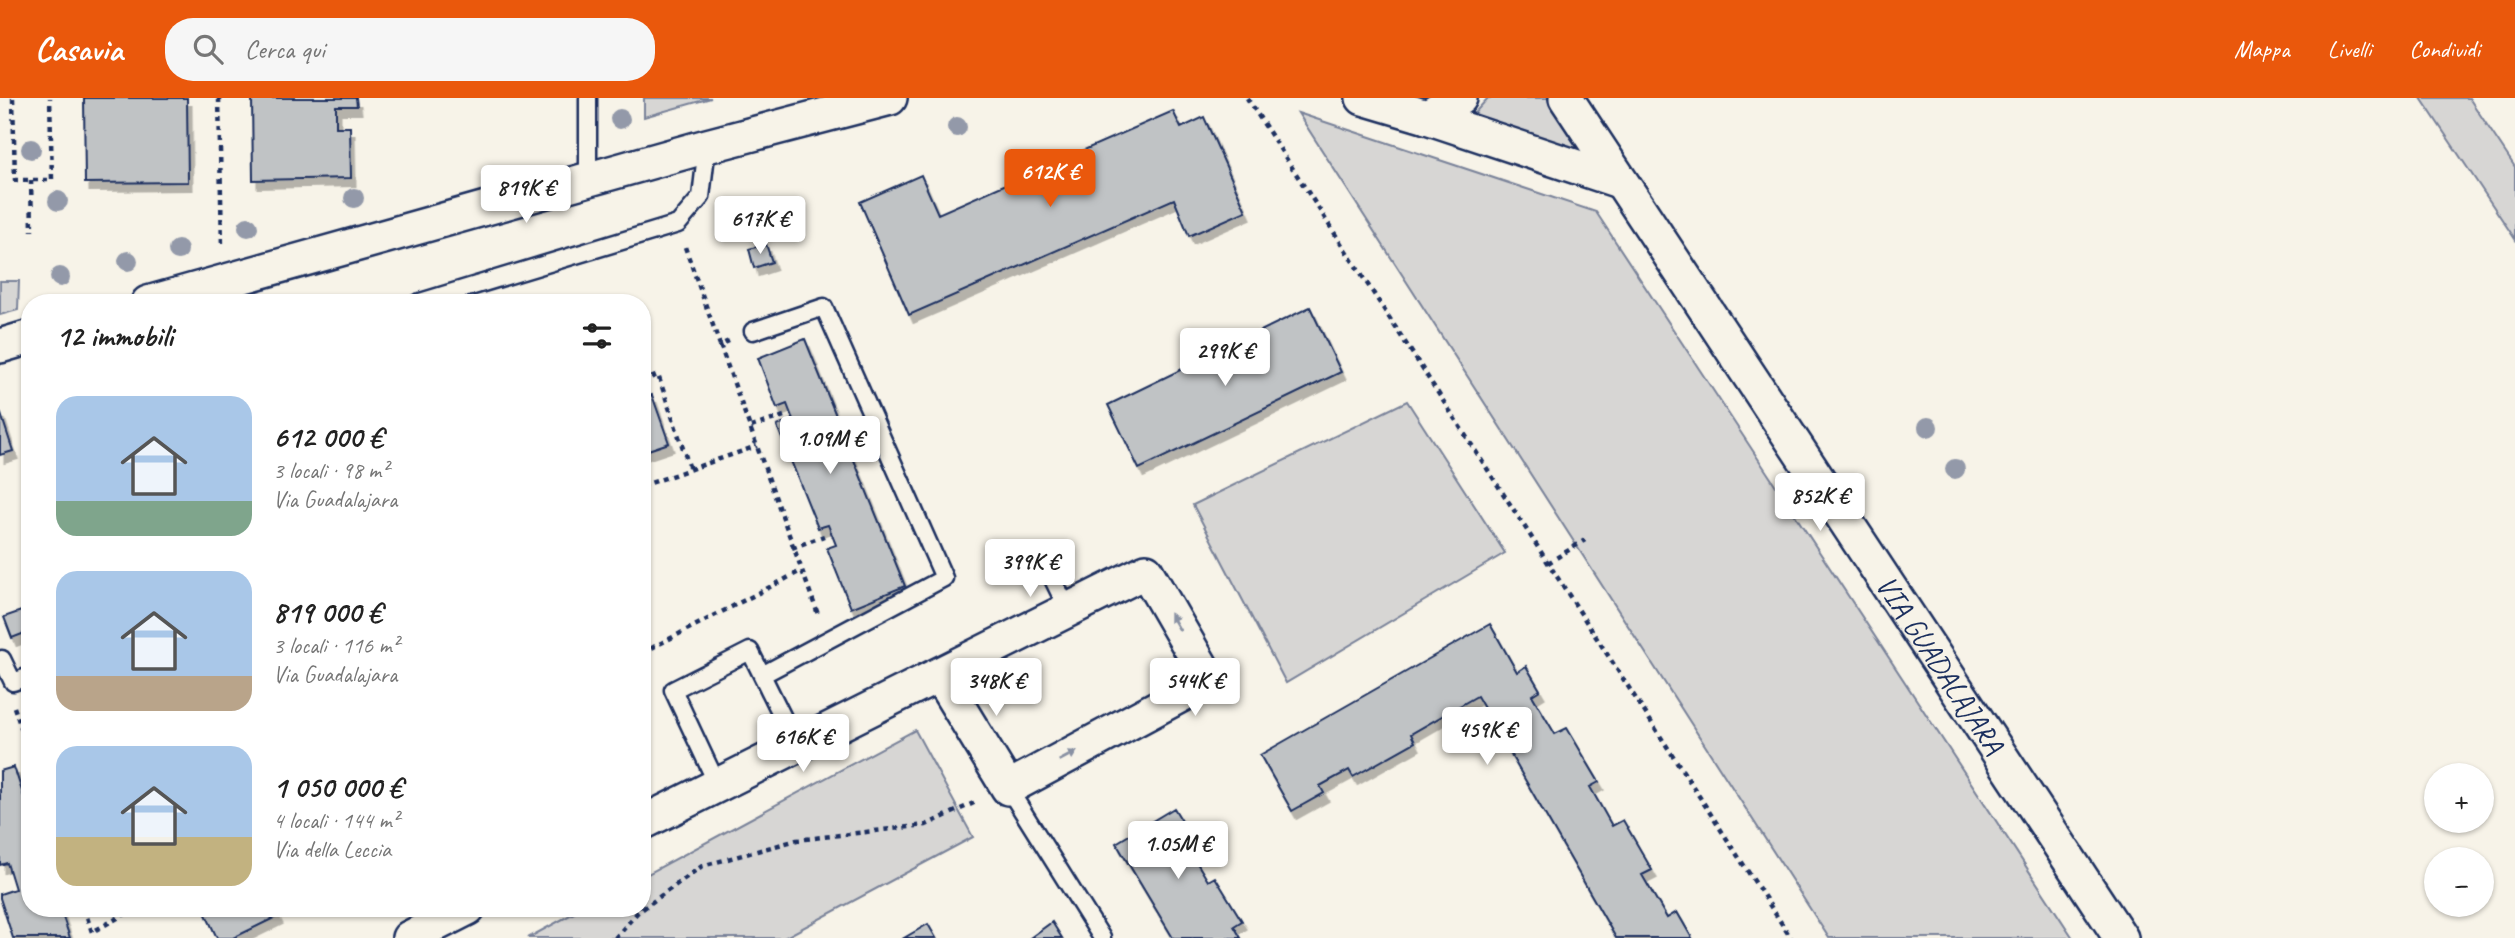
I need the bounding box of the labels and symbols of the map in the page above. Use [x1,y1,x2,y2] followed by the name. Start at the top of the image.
[993,150,1107,209] pin: 612K €
[469,166,583,225] pin: 819K €
[703,197,817,256] pin: 617K €
[1168,328,1282,388] pin: 299K €
[765,416,895,476] pin: 1.09M €
[1763,474,1877,533] pin: 852K €
[973,540,1087,599] pin: 399K €
[1868,568,2014,762] street label: VIA GUADALAJARA
[1169,612,1181,631] one-way arrow
[939,658,1053,718] pin: 348K €
[1138,658,1252,718] pin: 544K €
[1430,708,1544,767] pin: 459K €
[746,714,860,774] pin: 616K €
[1058,750,1078,762] one-way arrow
[1113,822,1243,881] pin: 1.05M €

